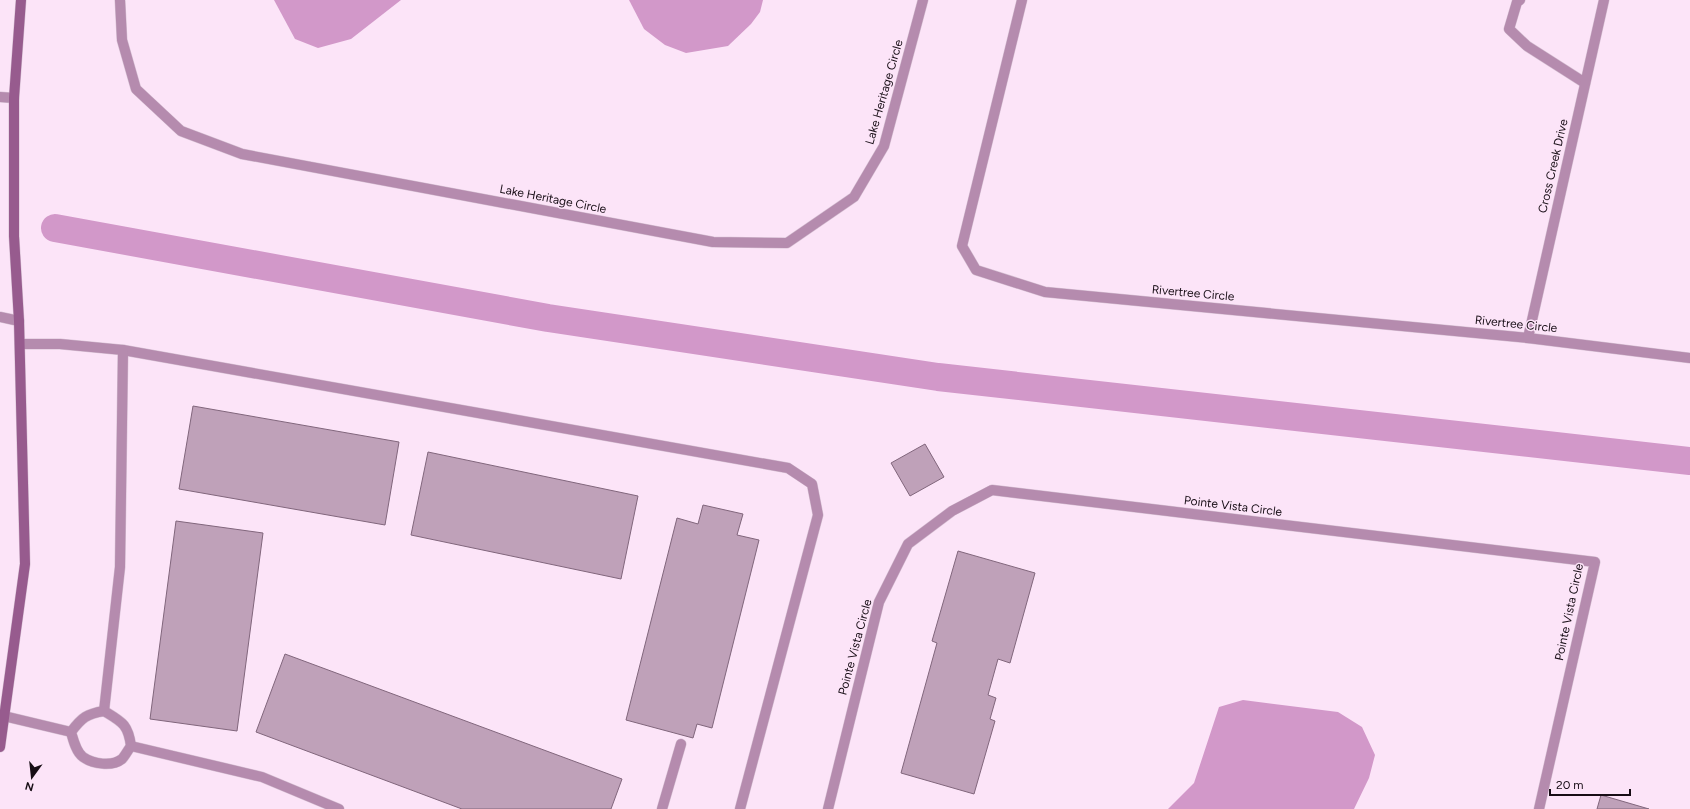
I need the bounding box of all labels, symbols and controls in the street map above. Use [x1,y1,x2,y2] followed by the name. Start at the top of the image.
[862,38,906,146] street label: Lake Heritage Circle
[1535,117,1571,214] street label: Cross Creek Drive
[498,182,608,216] street label: Lake Heritage Circle
[1151,282,1235,304] street label: Rivertree Circle
[1474,313,1558,335] street label: Rivertree Circle
[1183,493,1283,519] street label: Pointe Vista Circle
[1552,562,1586,662] street label: Pointe Vista Circle
[835,597,875,697] street label: Pointe Vista Circle
[12,757,52,797] north arrow
[1550,771,1630,797] scale bar
[1556,778,1584,792] text: 20 m
[24,779,35,794] text: N

